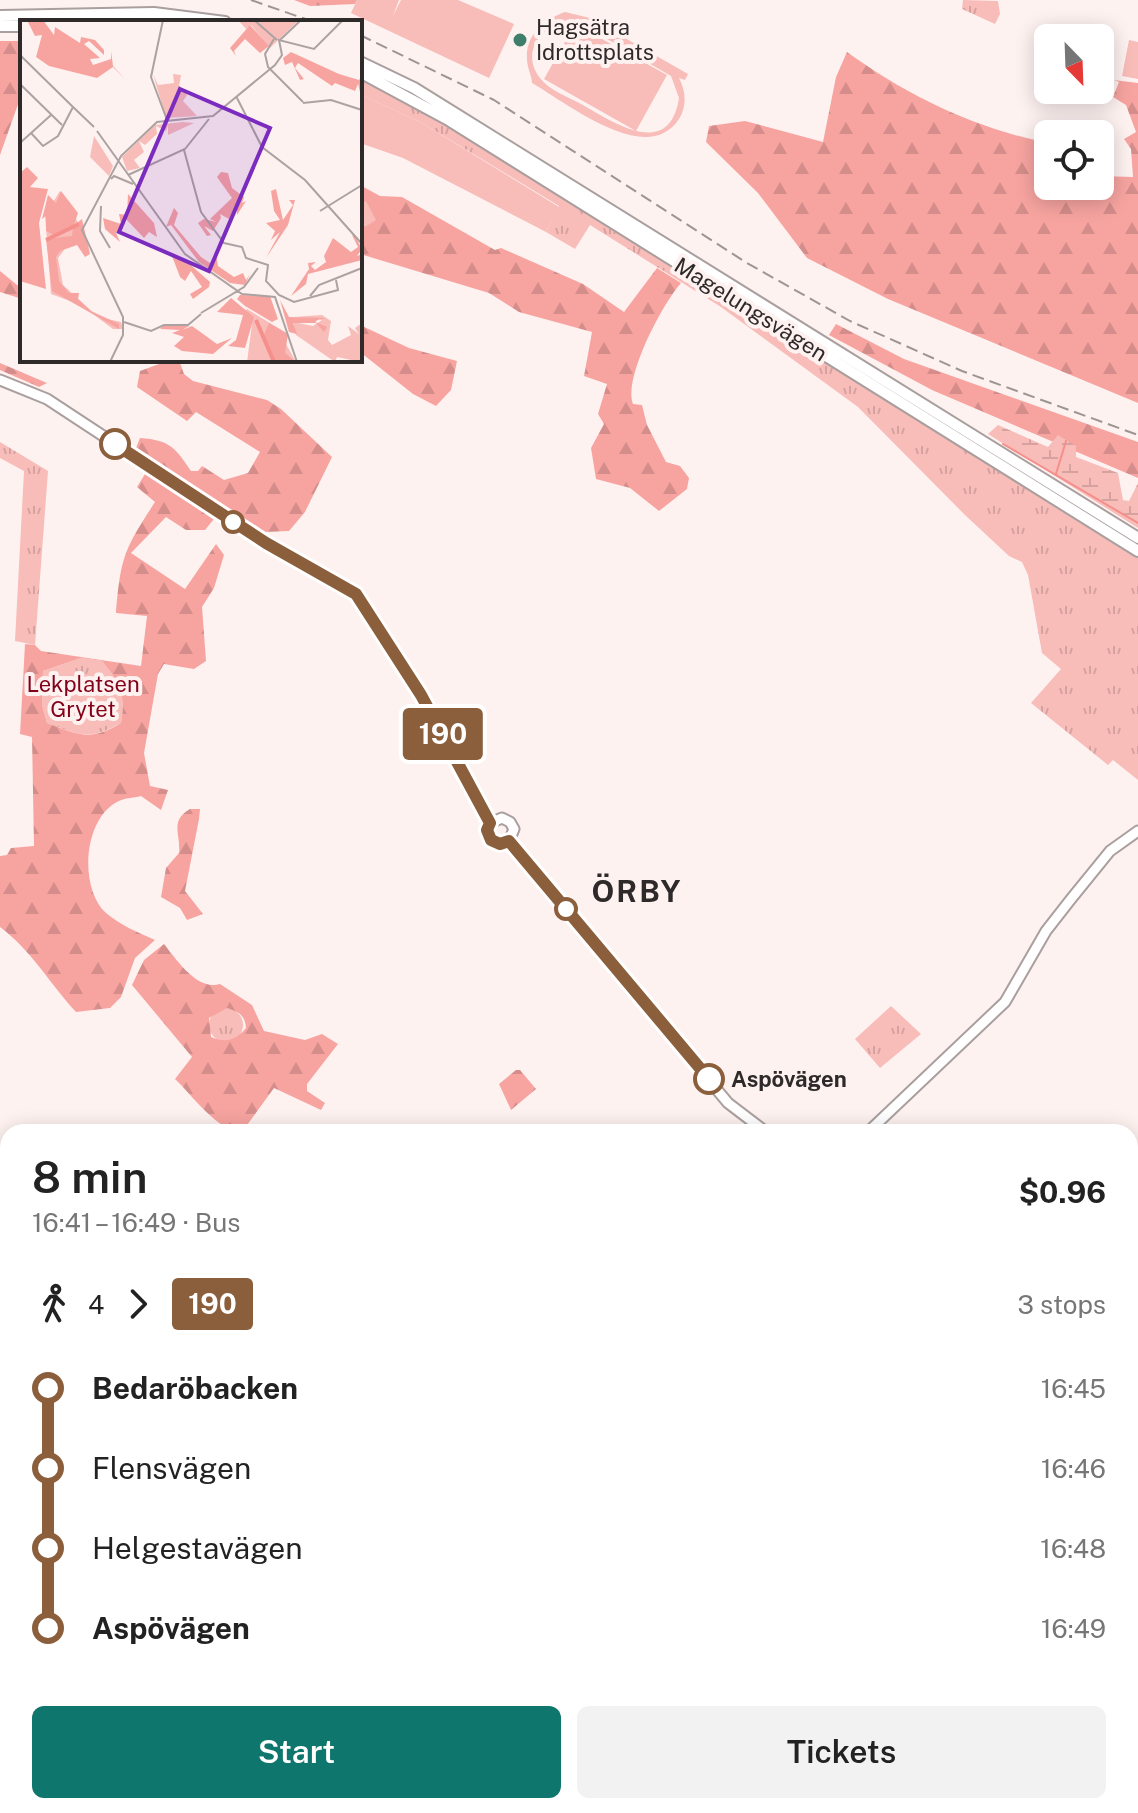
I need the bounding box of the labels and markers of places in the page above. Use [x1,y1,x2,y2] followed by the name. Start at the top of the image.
[536,14,654,65] place label: Hagsätra Idrottsplats
[511,31,529,49] marker: Hagsätra Idrottsplats
[100,429,130,459] unlabelled marker
[222,511,244,533] unlabelled marker
[555,898,577,920] unlabelled marker
[694,1064,724,1094] marker: Aspövägen
[731,1066,847,1092] place label: Aspövägen

